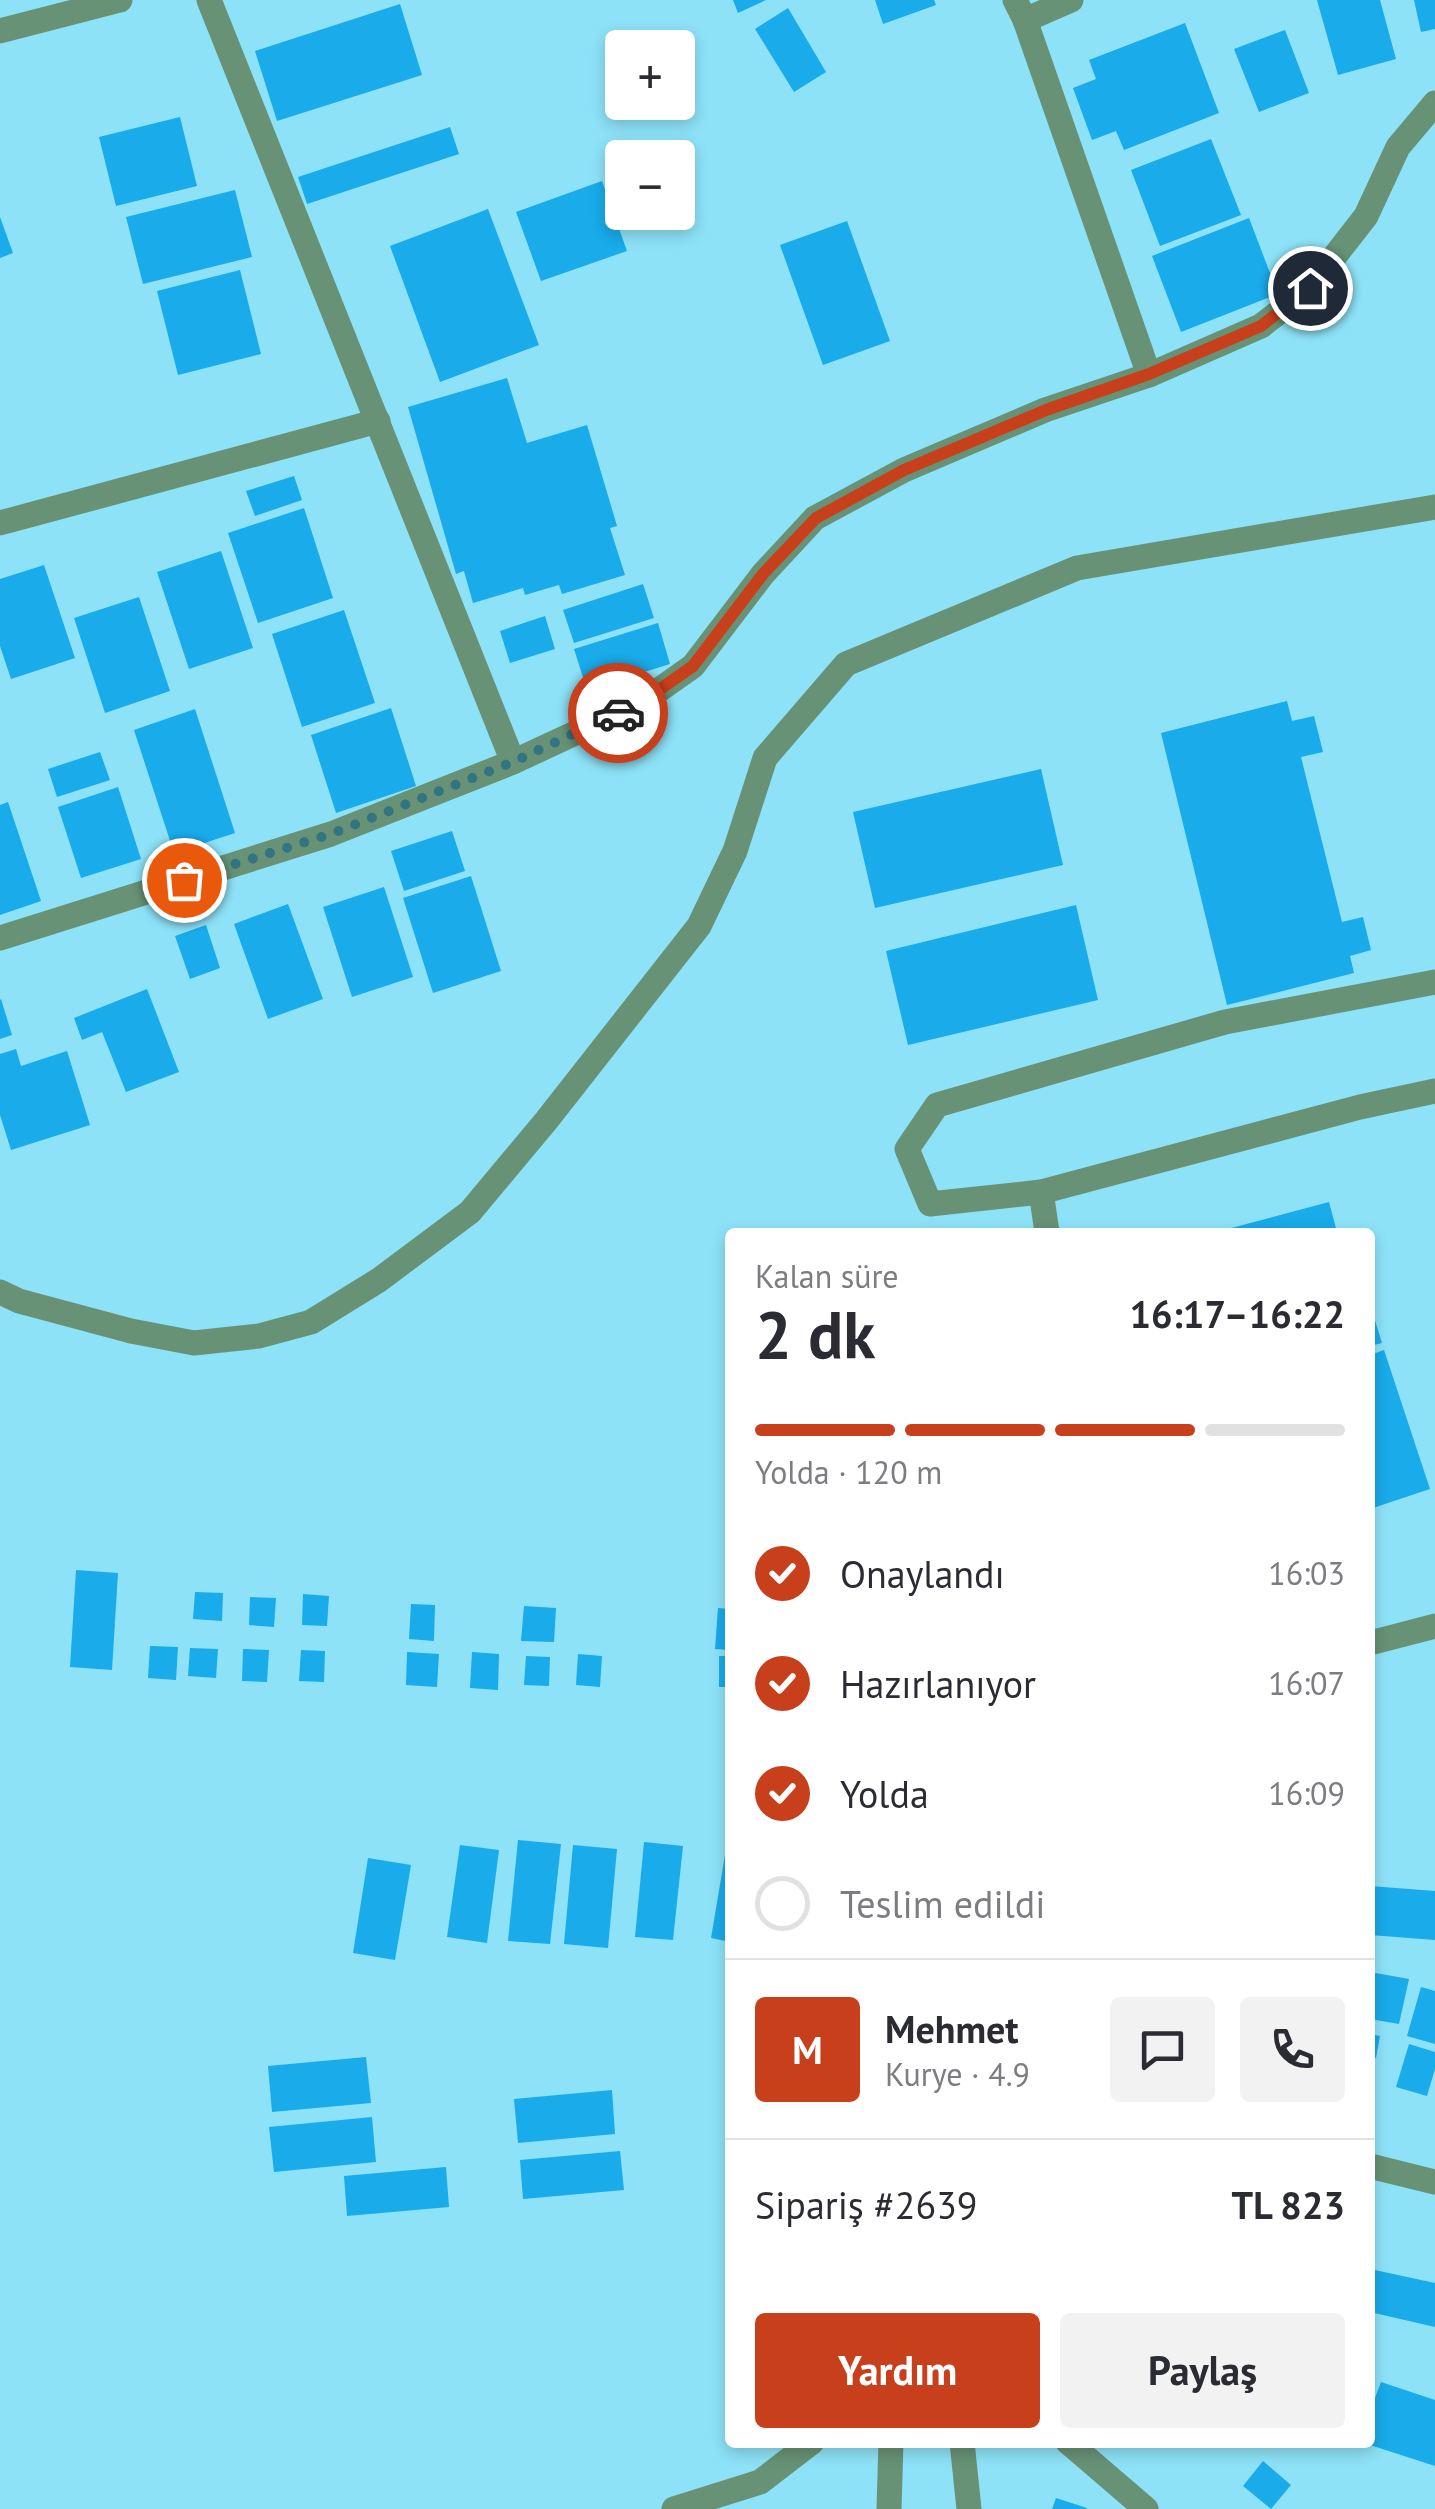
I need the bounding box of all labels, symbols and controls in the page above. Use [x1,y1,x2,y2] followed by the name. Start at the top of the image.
[605,30,695,230] map controls
[605,30,695,120] button: +
[605,140,695,230] button: −
[1268,246,1353,331] pin
[1283,261,1338,316] icon: home
[568,663,668,763] courier
[591,686,646,741] icon: car
[142,838,227,923] pin
[157,853,212,908] icon: bag
[755,1255,899,1297] text: Kalan süre
[1130,1289,1345,1338] text: 16:17–16:22
[755,1292,875,1376] text: 2 dk
[755,1451,942,1493] text: Yolda · 120 m
[755,1546,810,1601] icon: check
[840,1549,1005,1598] text: Onaylandı
[1268,1552,1345,1594] text: 16:03
[755,1656,810,1711] icon: check
[840,1659,1036,1708] text: Hazırlanıyor
[1268,1662,1345,1704] text: 16:07
[755,1766,810,1821] icon: check
[840,1769,929,1818] text: Yolda
[1268,1772,1345,1814] text: 16:09
[840,1879,1045,1928] text: Teslim edildi
[1110,1997,1215,2102] button: chat
[1240,1997,1345,2102] button: phone
[885,2004,1019,2053] text: Mehmet
[792,2025,823,2074] text: M
[885,2053,1030,2095] text: Kurye · 4.9
[755,2180,978,2229] text: Sipariş #2639
[1232,2180,1345,2229] text: TL 823
[755,2313,1040,2428] button: Yardım
[1060,2313,1345,2428] button: Paylaş

